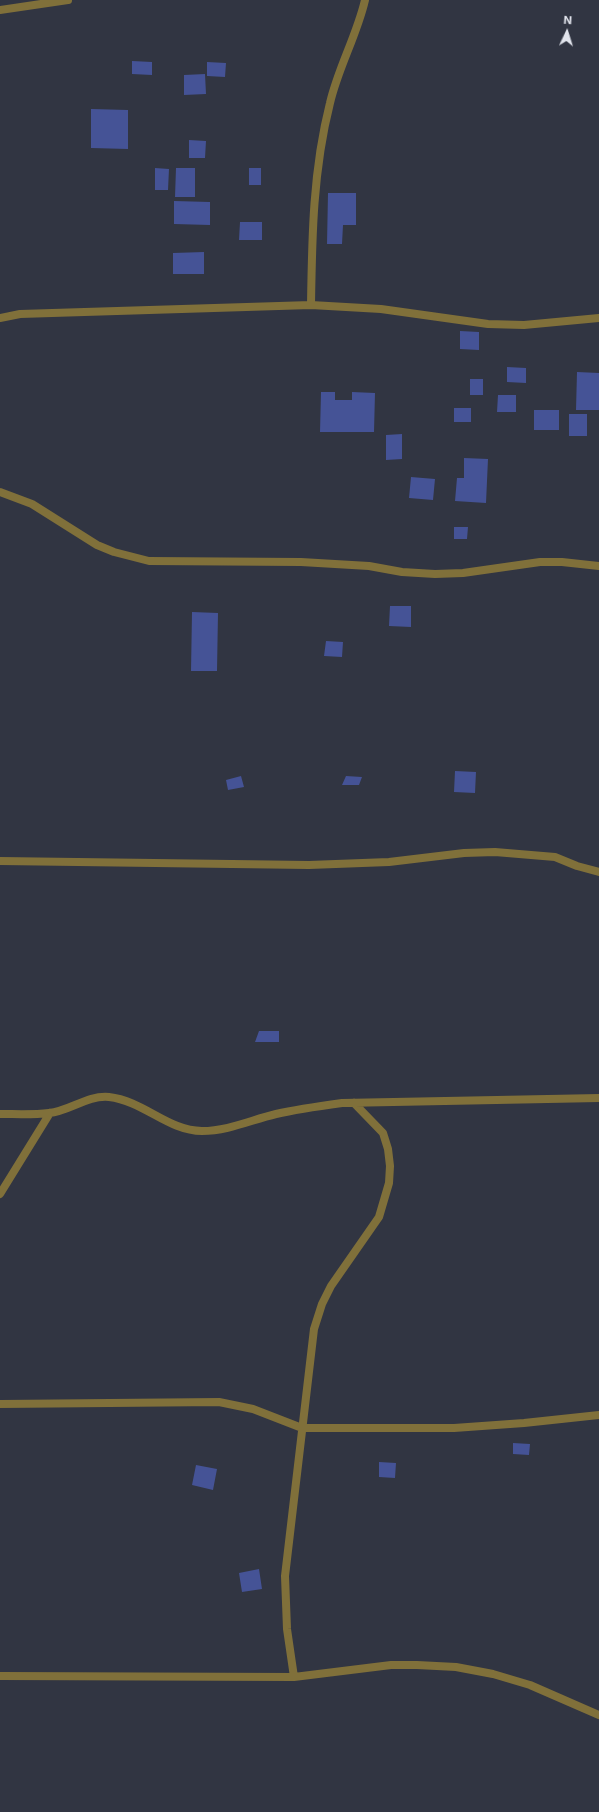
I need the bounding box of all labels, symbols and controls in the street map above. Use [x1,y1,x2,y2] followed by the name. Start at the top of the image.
[547,12,587,52] north arrow
[563,13,573,27] text: N

